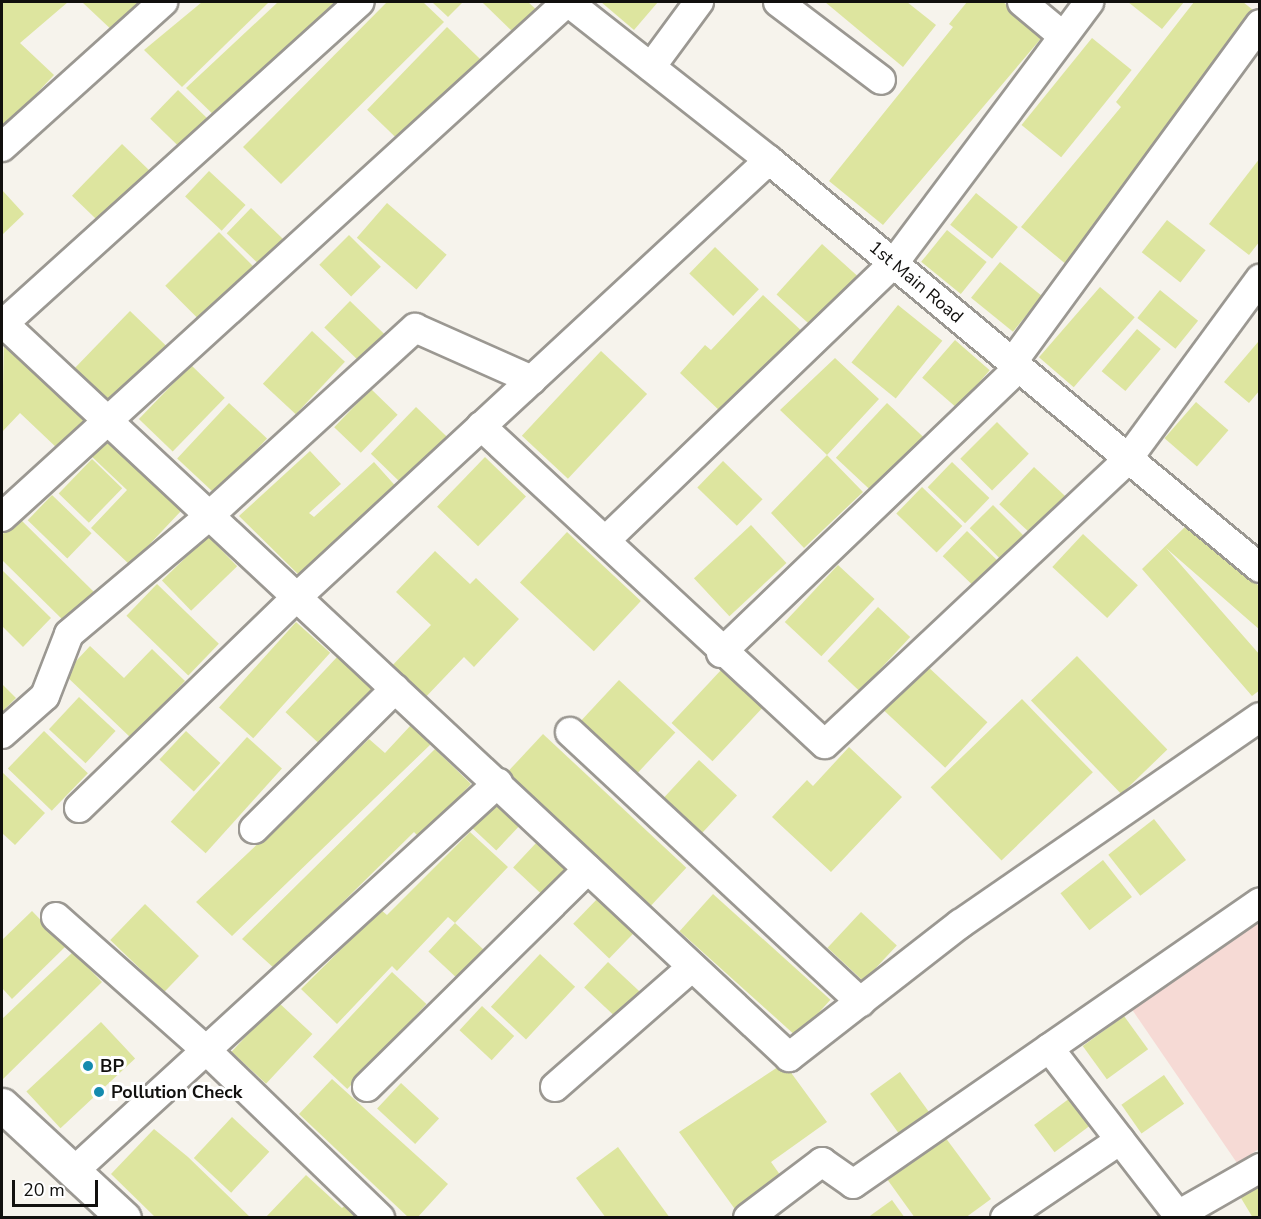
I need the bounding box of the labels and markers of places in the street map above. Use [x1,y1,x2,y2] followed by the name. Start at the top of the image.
[100,1055,124,1077] place label: BP
[81,1059,95,1073] marker: BP
[111,1081,242,1103] place label: Pollution Check
[92,1085,106,1099] marker: Pollution Check

